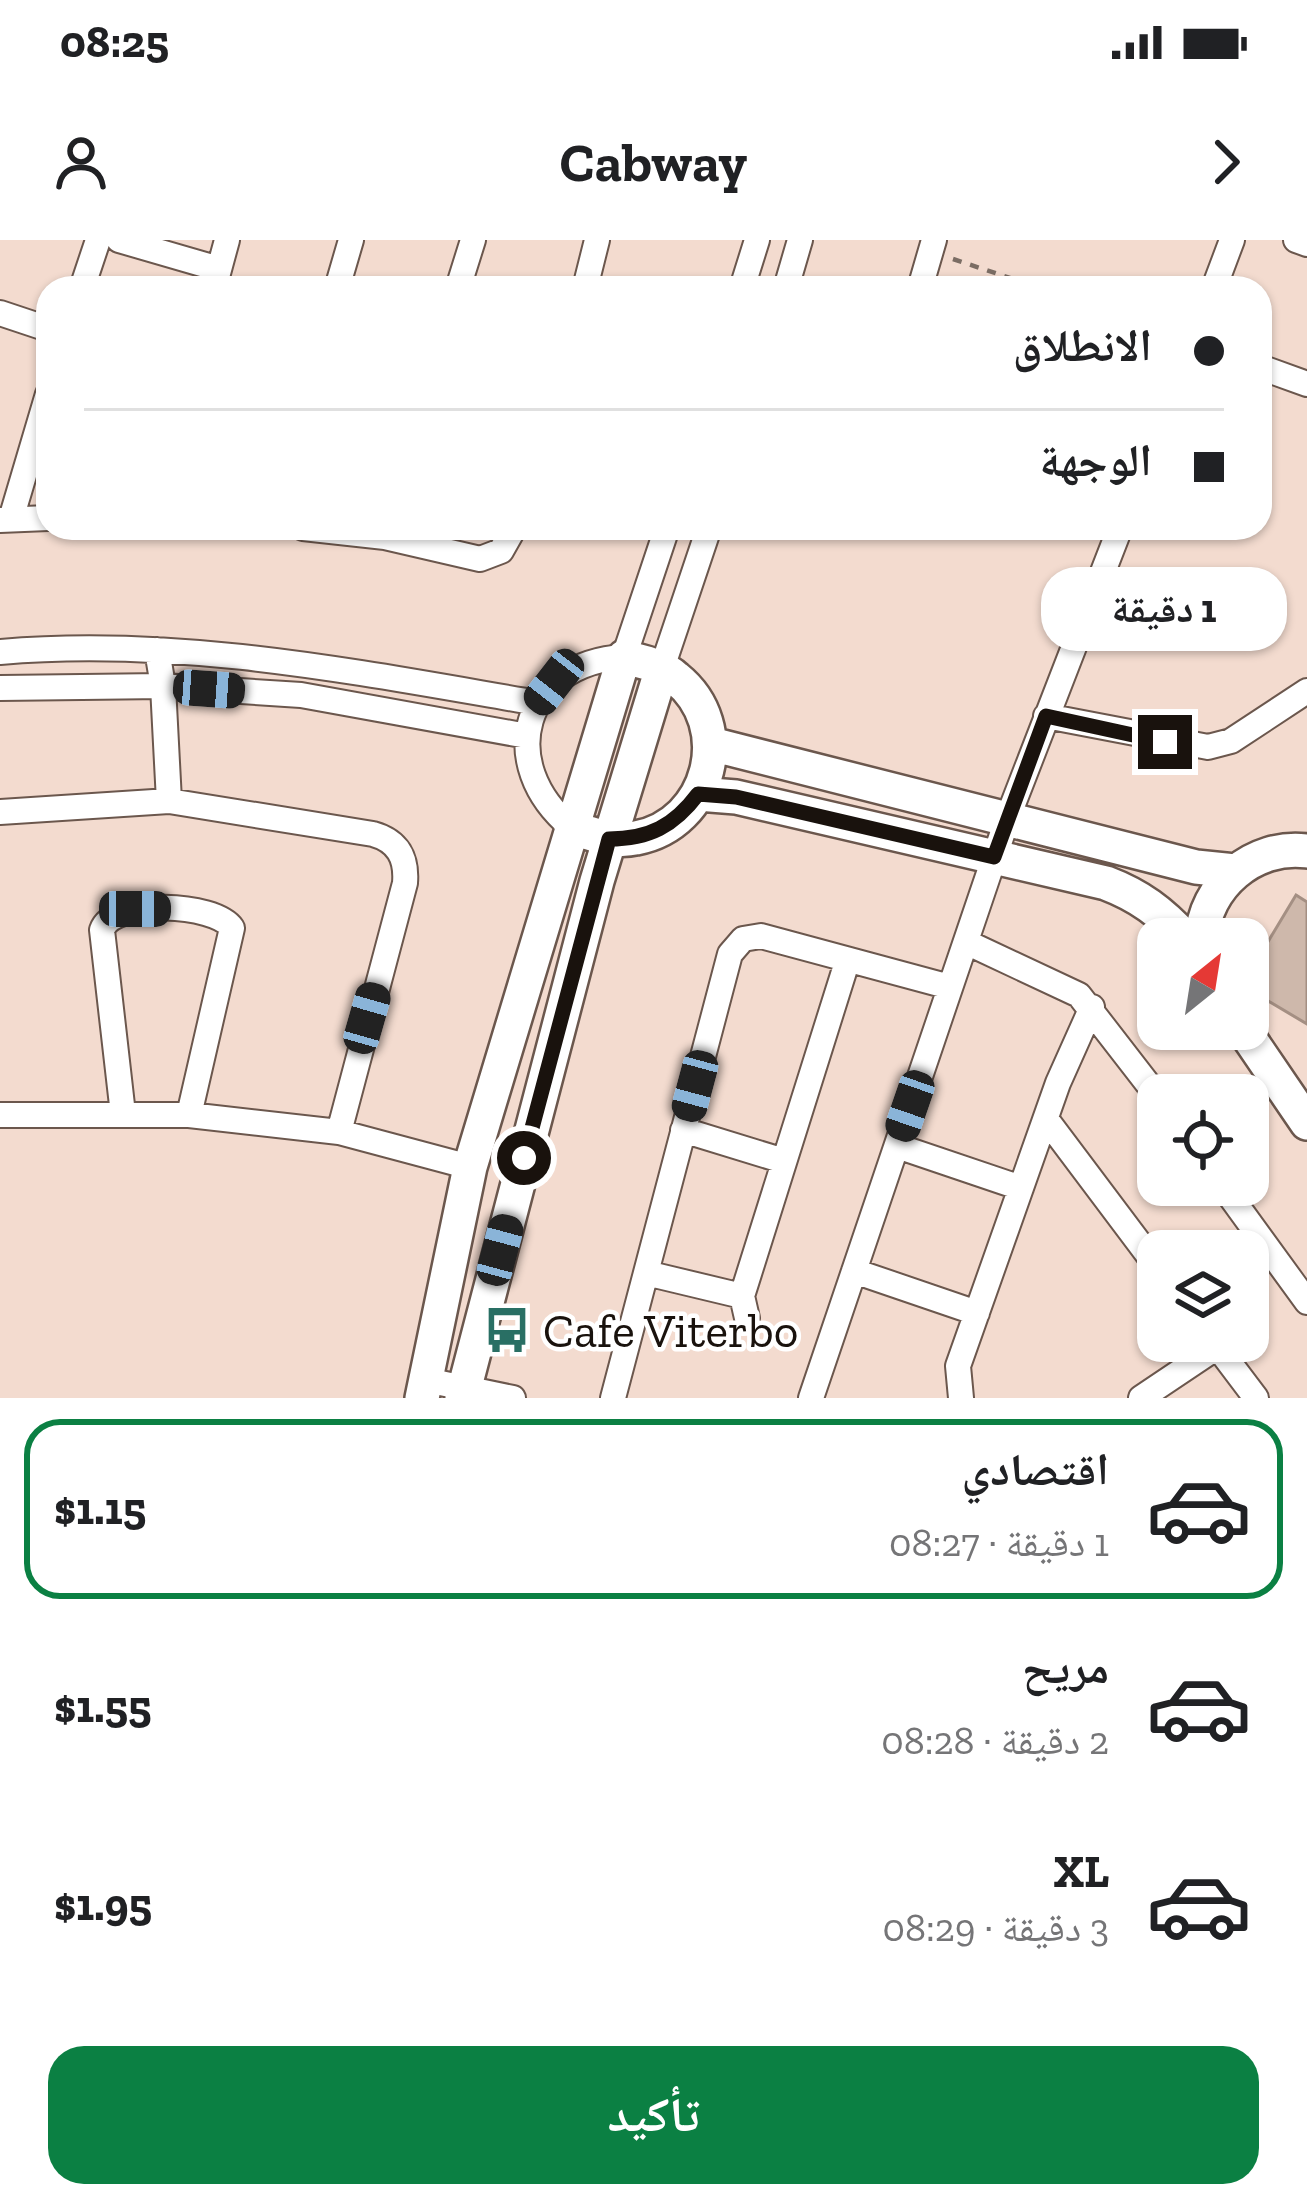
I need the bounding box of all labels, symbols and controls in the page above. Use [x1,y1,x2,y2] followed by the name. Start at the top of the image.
[60,15,169,69] text: 08:25
[48,129,114,195] icon: person
[1193,129,1259,195] icon: forward
[560,130,747,195] text: Cabway
[1013,319,1152,373] text: الانطلاق
[1039,434,1152,488] text: الوجهة
[1042,568,1288,652] callout: 1 دقيقة
[1112,585,1216,632] text: 1 دقيقة
[518,643,590,721] car
[172,669,246,709] car
[1138,715,1192,769] route end
[99,891,171,927] car
[1137,918,1269,1050] north arrow
[1137,918,1269,1362] map controls
[340,978,394,1058] car
[668,1047,722,1125] car
[881,1066,939,1146] car
[1137,1074,1269,1206] button: locate
[497,1131,551,1185] route start
[473,1211,527,1289] car
[1137,1230,1269,1362] button: layers
[543,1302,798,1359] place label: Cafe Viterbo
[482,1305,532,1355] bus stop icon: Cafe Viterbo
[962,1443,1109,1497] text: اقتصادي
[1145,1455,1253,1563] icon: car
[54,1482,146,1536] text: $1.15
[889,1519,1109,1566] text: 1 دقيقة · 08:27
[1022,1641,1109,1695] text: مريح
[1145,1653,1253,1761] icon: car
[54,1680,152,1734] text: $1.55
[881,1717,1109,1764] text: 2 دقيقة · 08:28
[1054,1845,1109,1899] text: XL
[1145,1851,1253,1959] icon: car
[54,1878,152,1932] text: $1.95
[883,1904,1109,1951] text: 3 دقيقة · 08:29
[48,2046,1259,2184] button: تأكيد

